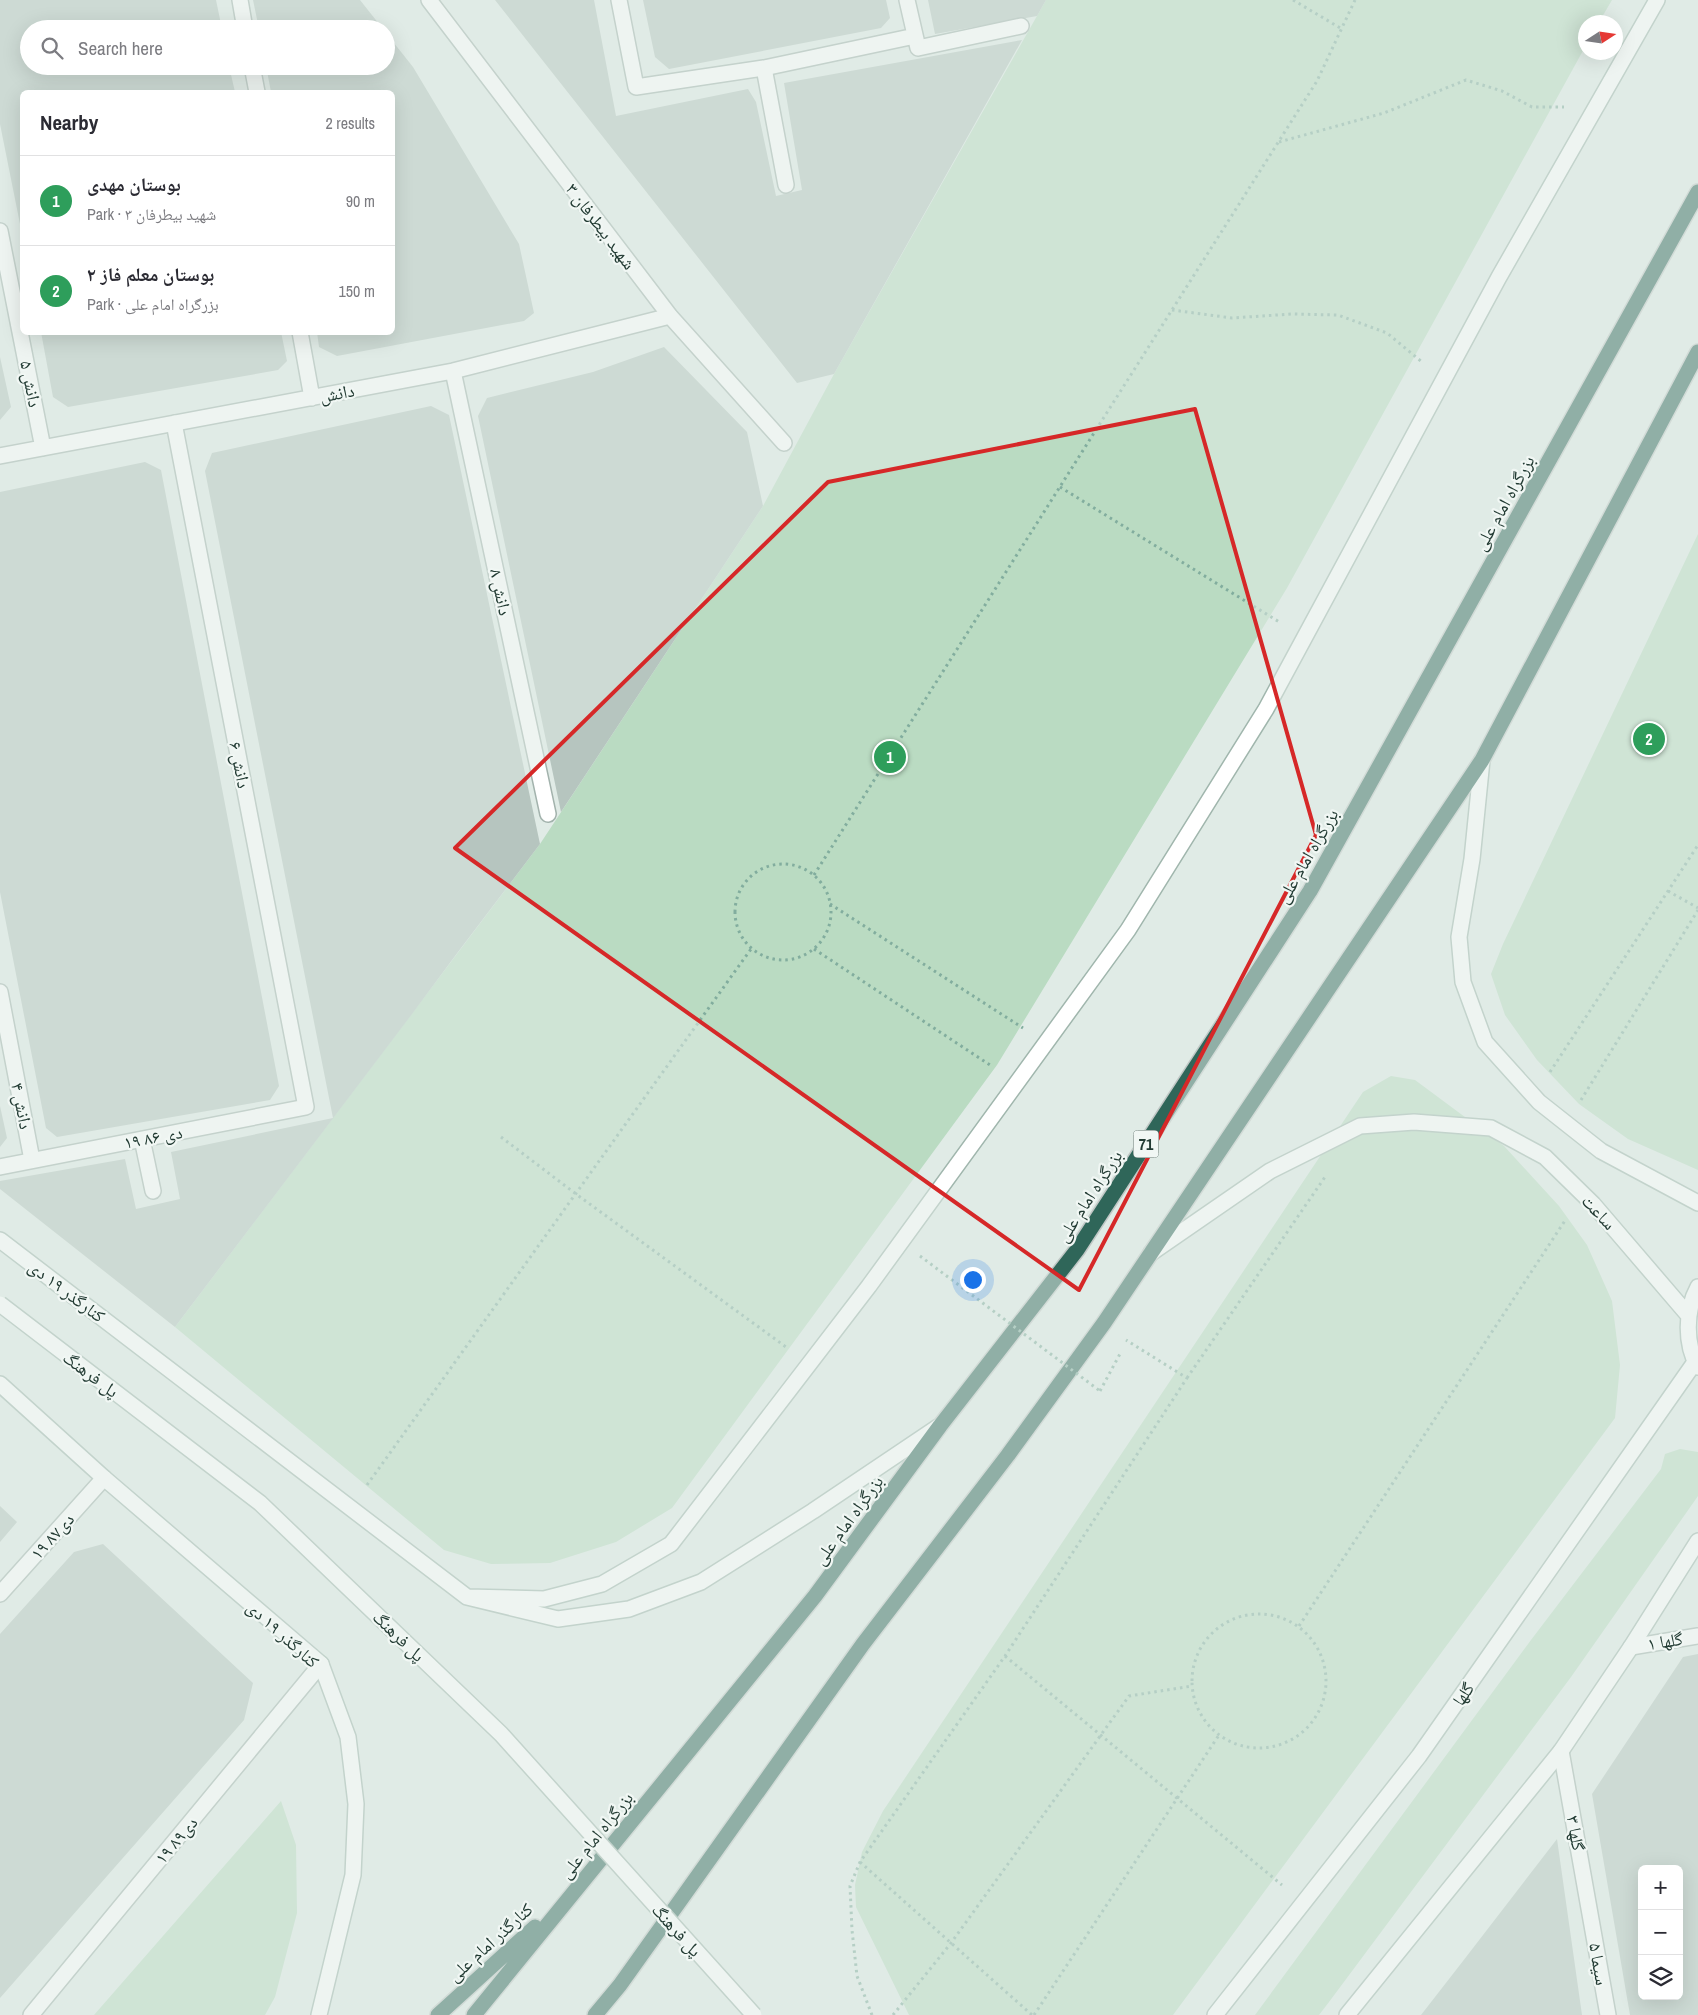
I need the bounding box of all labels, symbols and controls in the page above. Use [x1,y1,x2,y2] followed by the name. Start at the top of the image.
[1578,15,1623,60] north arrow
[20,20,395,75] search box
[38,34,66,62] icon: search
[78,35,163,61] text: Search here
[40,108,98,137] text: Nearby
[325,112,375,134] text: 2 results
[87,171,181,197] text: بوستان مهدی
[560,177,642,275] street label: شهید بیطرفان ۳
[52,190,60,212] text: 1
[346,190,375,212] text: 90 m
[87,203,216,225] text: Park · شهید بیطرفان ۳
[87,261,214,287] text: بوستان معلم فاز ۲
[52,280,60,302] text: 2
[339,280,375,302] text: 150 m
[87,293,219,315] text: Park · بزرگراه امام علی
[14,358,48,410] street label: دانش ۵
[317,377,357,409] street label: دانش
[1468,451,1541,555] street label: بزرگراه امام علی
[484,566,518,618] street label: دانش ۸
[1633,720,1665,758] pin: 2
[874,738,906,776] pin: 1
[223,739,257,791] street label: ۶ دانش
[1270,804,1344,908] street label: بزرگراه امام علی
[5,1080,39,1132] street label: دانش ۴
[122,1119,184,1155] street label: ۱۹ دی ۸۶
[1134,1130,1158,1158] road number: 71
[1050,1145,1128,1247] street label: بزرگراه امام علی
[1576,1189,1622,1235] street label: ساعت
[23,1254,111,1328] street label: کنارگذر ۱۹ دی
[960,1267,986,1293] your location
[58,1345,124,1403] street label: پل فرهنگ
[807,1470,889,1570] street label: بزرگراه امام علی
[24,1507,80,1565] street label: ۱۹ دی۸۷
[241,1595,325,1674] street label: کنارگذر ۱۹ دی
[367,1605,431,1667] street label: پل فرهنگ
[1646,1626,1685,1656] street label: گلها ۱
[1446,1677,1480,1711] street label: گلها
[553,1786,639,1884] street label: بزرگراه امام علی
[149,1811,203,1869] street label: ۱۹ دی۸۹
[1561,1813,1591,1853] street label: گلها ۳
[1638,1865,1683,2000] map controls
[1638,1865,1683,1910] button: +
[442,1897,539,1987] street label: کنارگذر امام علی
[646,1898,708,1962] street label: پل فرهنگ
[1638,1910,1683,1955] button: −
[1583,1941,1615,1987] street label: سیما ۵
[1638,1955,1683,2000] button: layers

